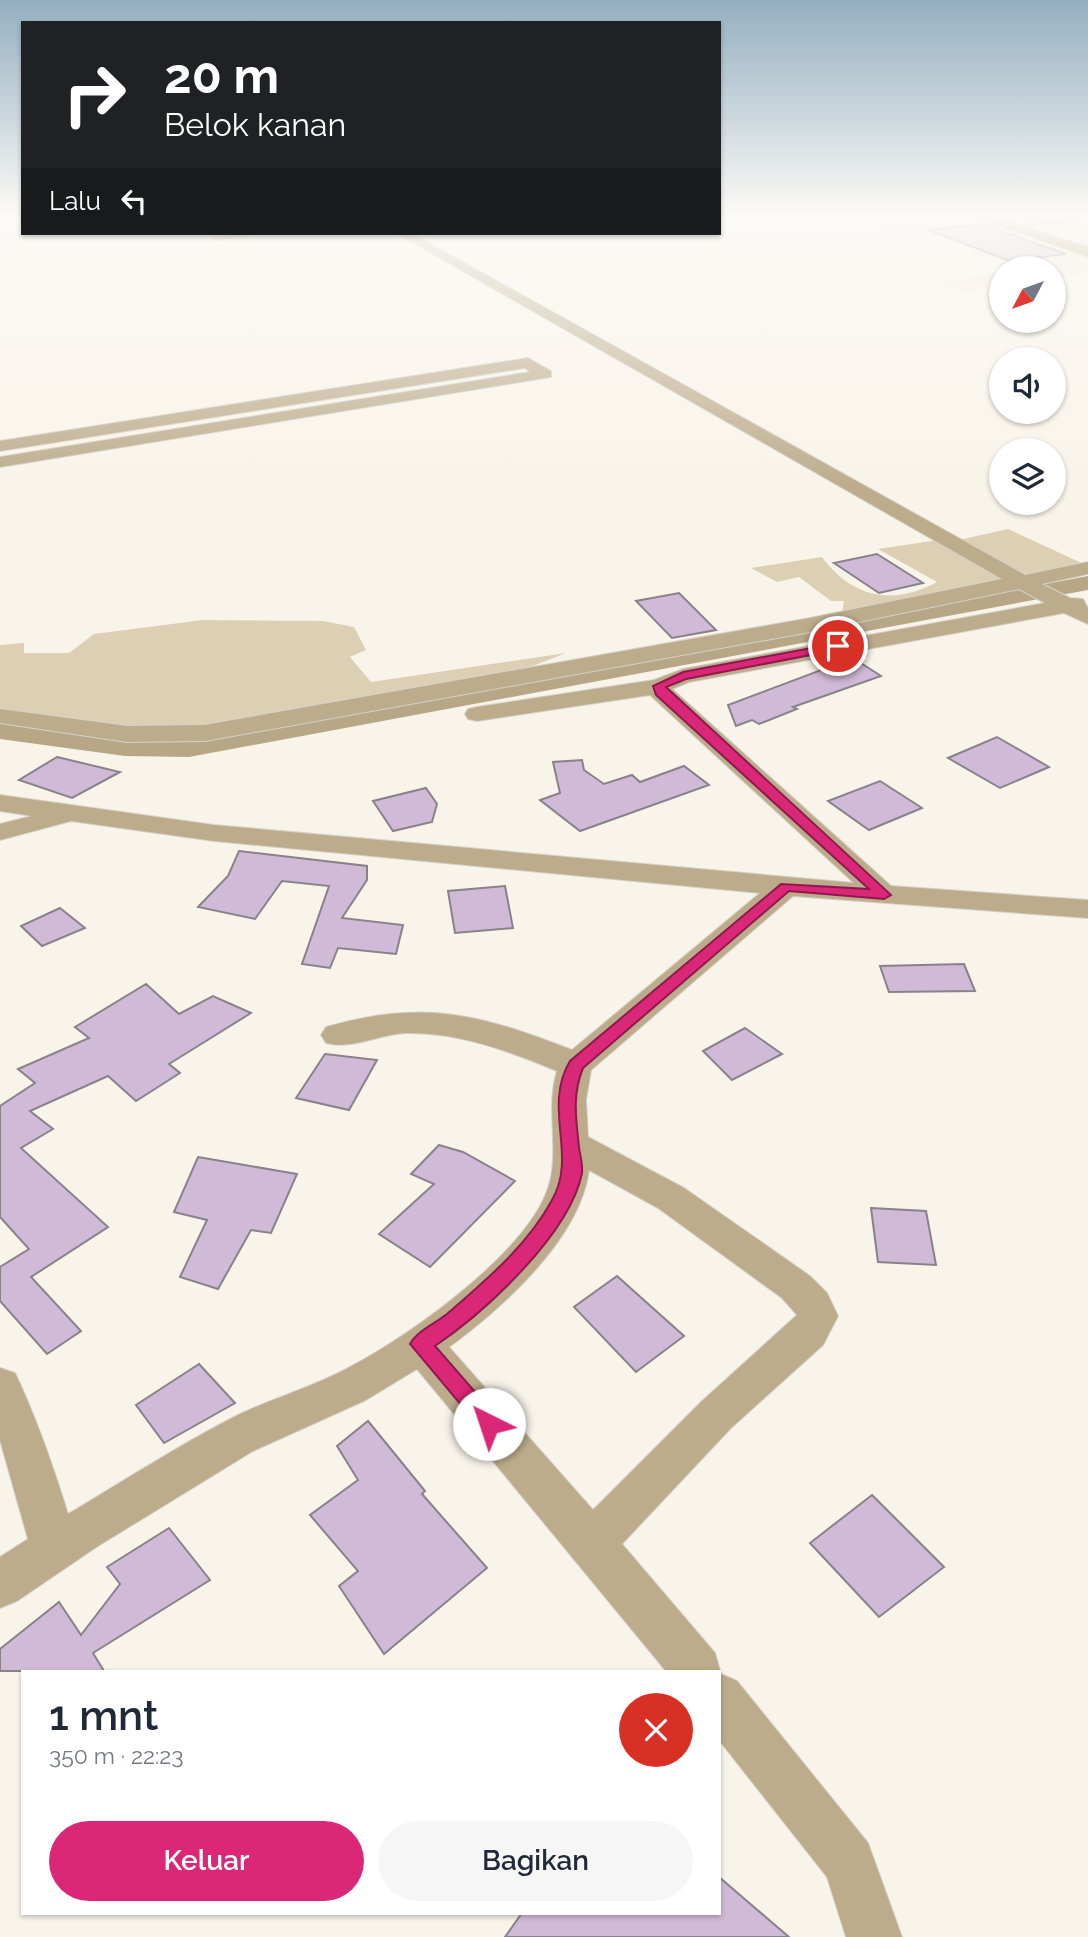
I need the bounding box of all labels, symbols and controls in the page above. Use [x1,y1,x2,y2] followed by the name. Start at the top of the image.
[164,47,279,104] text: 20 m
[49,49,140,140] icon: right
[164,106,346,143] text: Belok kanan
[115,182,153,220] icon: left
[49,186,101,216] text: Lalu
[989,256,1066,332] north arrow
[989,256,1066,515] map controls
[989,347,1066,424] button: sound
[989,438,1066,515] button: layers
[808,616,868,676] pin
[819,627,857,665] icon: arrive
[452,1387,526,1461] position arrow
[49,1691,158,1740] text: 1 mnt
[619,1693,693,1767] button: close
[49,1742,184,1769] text: 350 m · 22:23
[49,1821,364,1901] button: Keluar
[378,1821,693,1901] button: Bagikan

